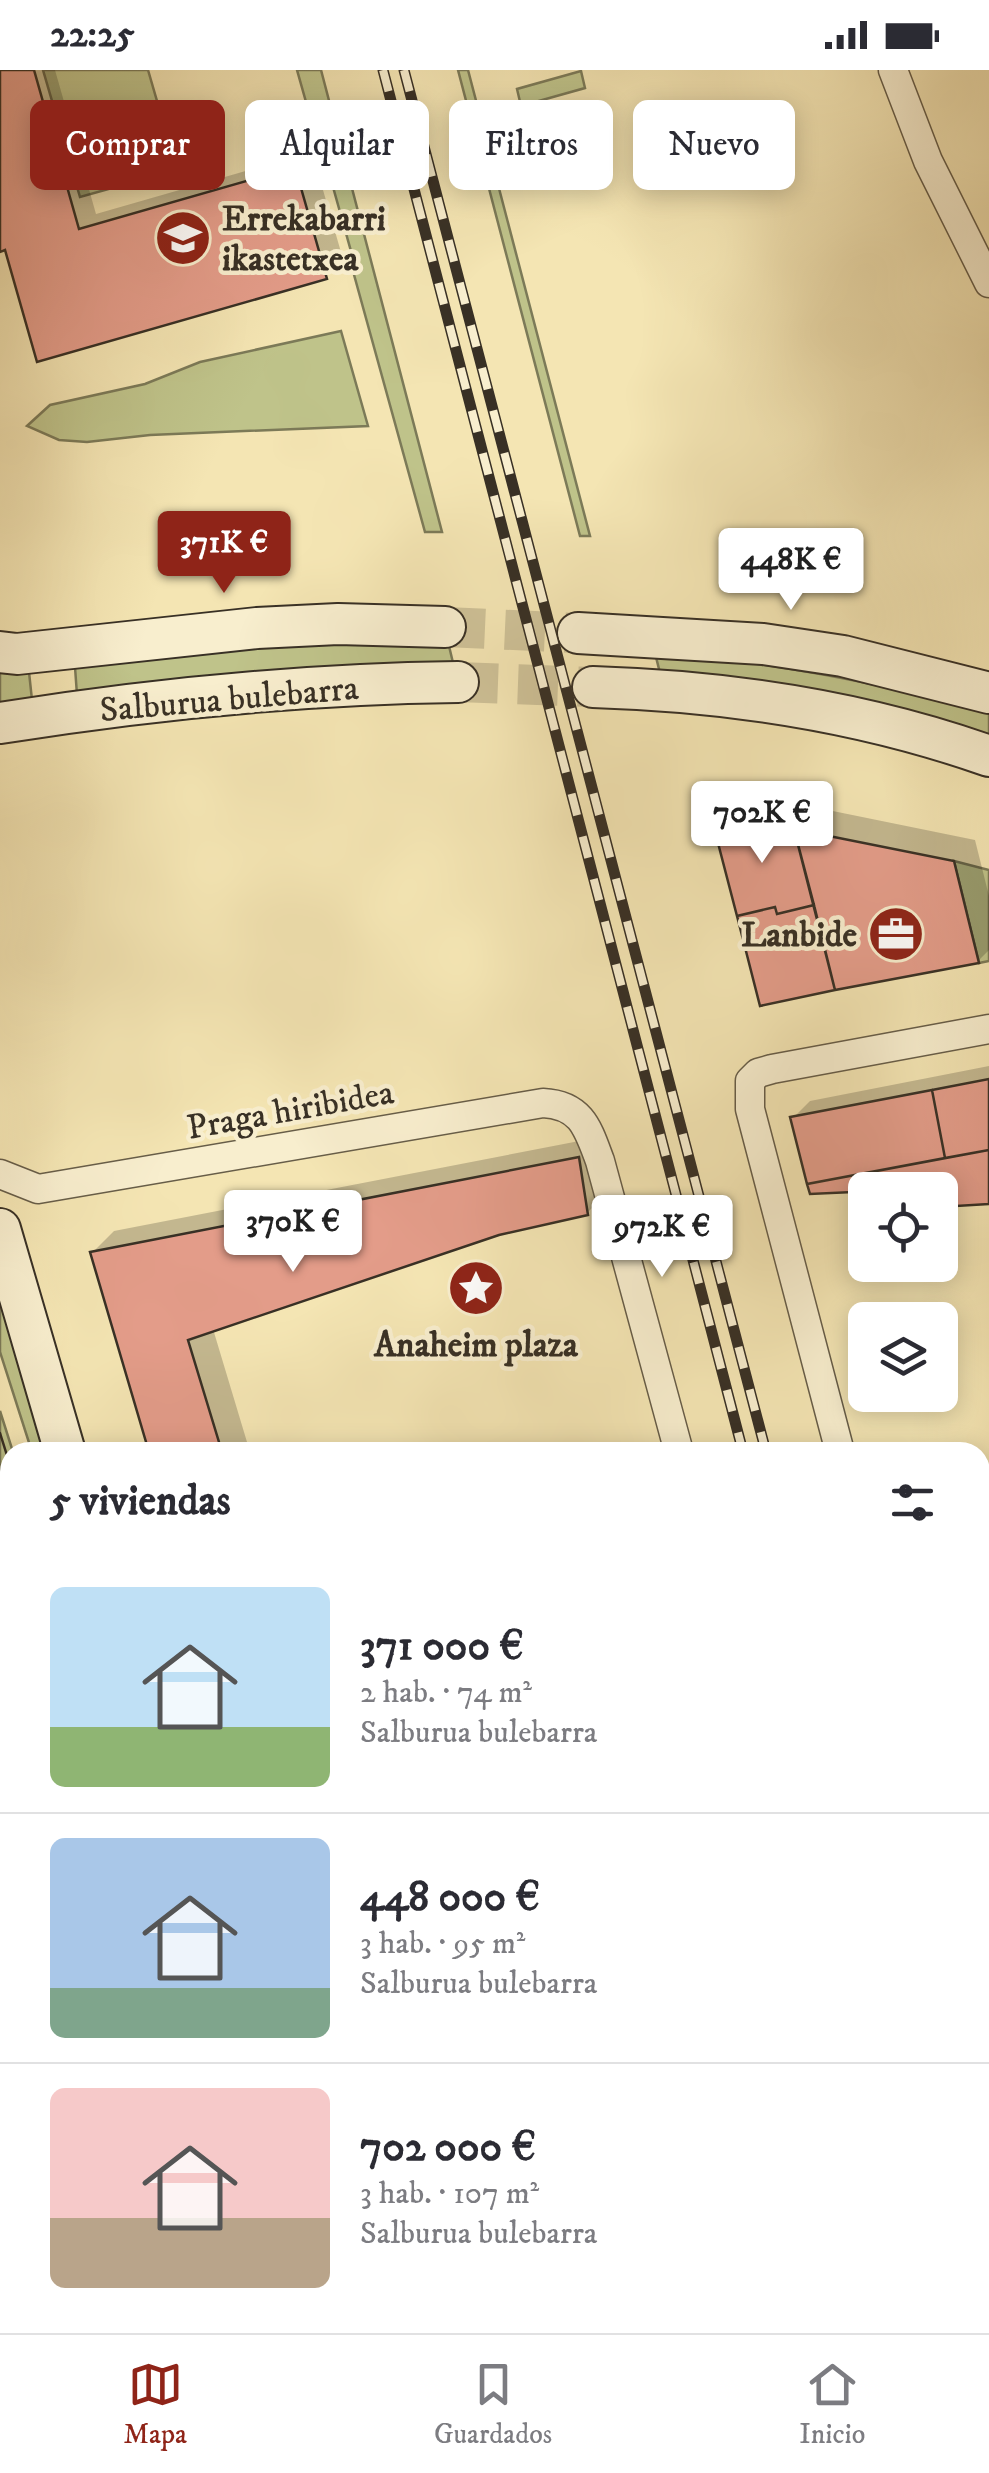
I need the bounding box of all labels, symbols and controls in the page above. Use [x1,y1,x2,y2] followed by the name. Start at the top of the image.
[50,11,135,59] text: 22:25
[30,100,225,190] chip: Comprar
[245,100,429,190] chip: Alquilar
[449,100,613,190] chip: Filtros
[633,100,795,190] chip: Nuevo
[222,198,386,282] place label: Errekabarri ikastetxea
[153,208,213,268] school or university icon: Errekabarri ikastetxea
[143,511,305,596] pin: 371K €
[180,523,268,563] text: 371K €
[710,528,872,613] pin: 448K €
[741,540,841,580] text: 448K €
[98,667,361,733] street label: Salburua bulebarra
[681,781,843,866] pin: 702K €
[713,793,811,833] text: 702K €
[866,904,926,964] office icon: Lanbide
[741,914,858,958] place label: Lanbide
[183,1071,397,1151] street label: Praga hiribidea
[848,1172,958,1412] map controls
[848,1172,958,1282] button: locate
[212,1190,374,1275] pin: 370K €
[581,1195,743,1280] pin: 972K €
[246,1202,340,1242] text: 370K €
[614,1207,710,1247] text: 972K €
[446,1258,506,1318] place icon: Anaheim plaza
[848,1302,958,1412] button: layers
[373,1324,579,1368] place label: Anaheim plaza
[885,1475,940,1530] icon: filters
[50,1476,231,1528] text: 5 viviendas
[360,1621,524,1673] text: 371 000 €
[130,1627,250,1747] icon: home
[360,1673,532,1713] text: 2 hab. · 74 m²
[360,1713,597,1753] text: Salburua bulebarra
[360,1872,540,1924] text: 448 000 €
[130,1878,250,1998] icon: home
[360,1924,525,1964] text: 3 hab. · 95 m²
[360,1964,597,2004] text: Salburua bulebarra
[360,2122,536,2174] text: 702 000 €
[130,2128,250,2248] icon: home
[360,2174,539,2214] text: 3 hab. · 107 m²
[360,2214,597,2254] text: Salburua bulebarra
[124,2357,187,2452] tab: Mapa
[434,2357,552,2452] tab: Guardados
[799,2357,865,2452] tab: Inicio

